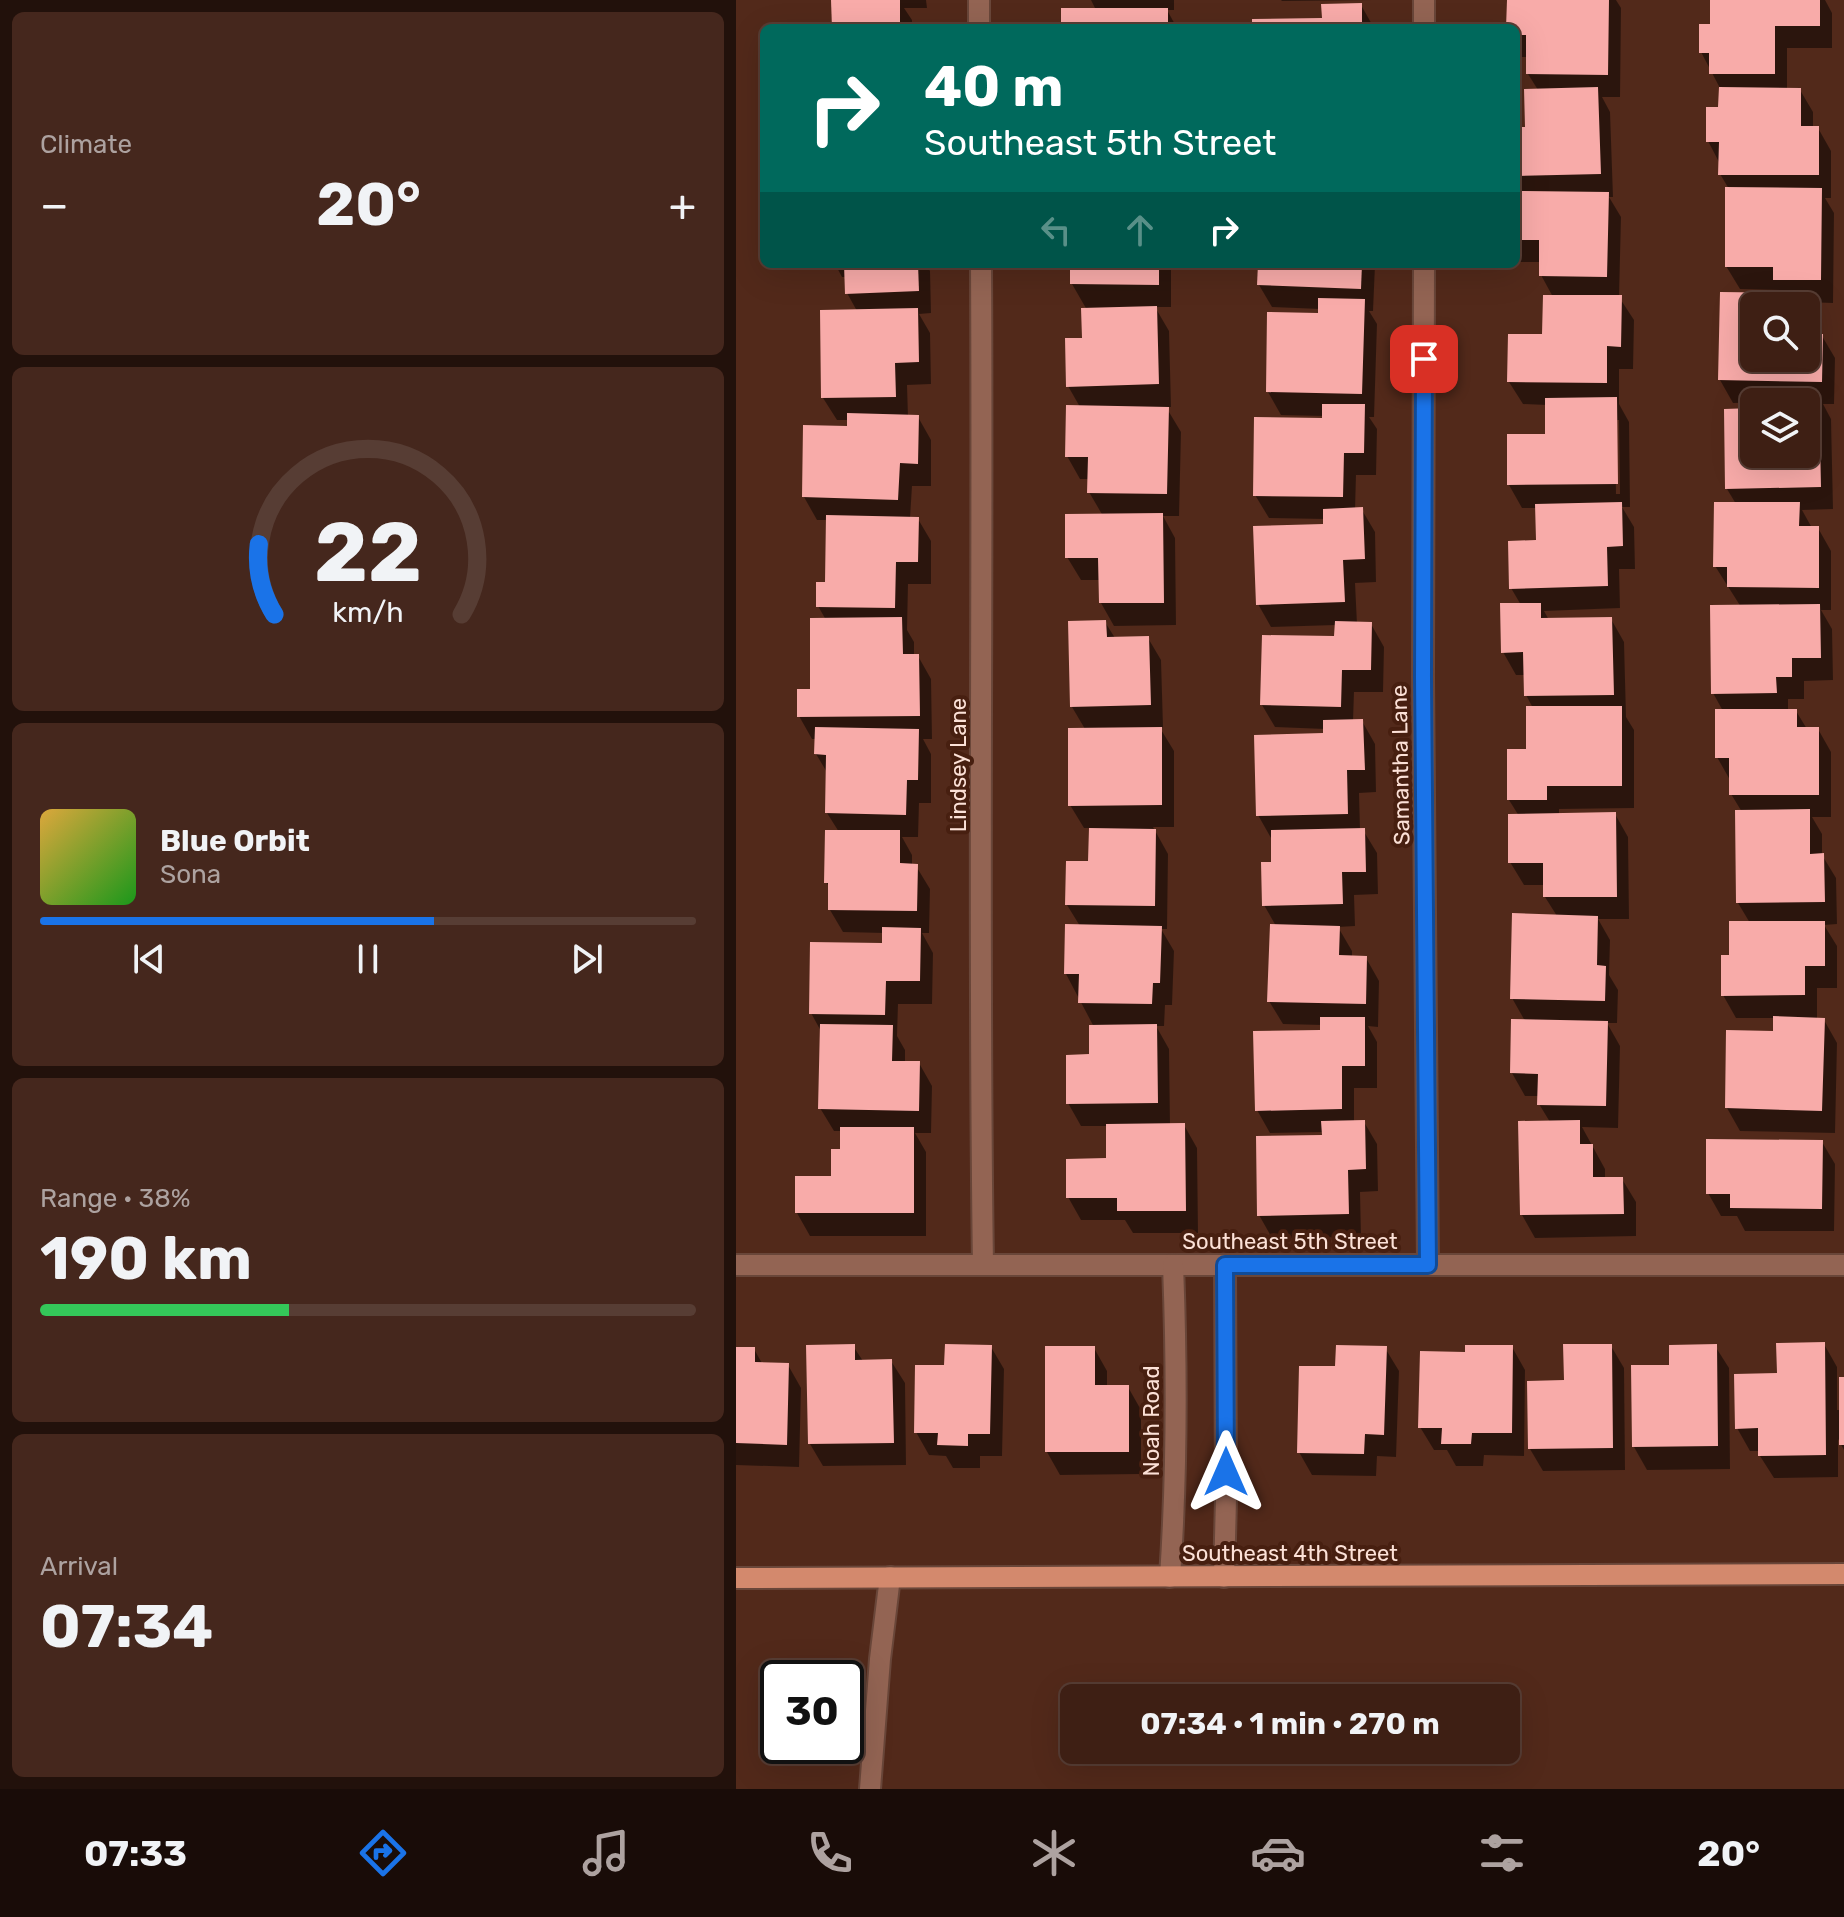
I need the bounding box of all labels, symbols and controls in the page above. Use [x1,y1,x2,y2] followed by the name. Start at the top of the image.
[924,54,1064,120] text: 40 m
[792,56,896,160] icon: right
[924,121,1276,164] text: Southeast 5th Street
[40,129,132,160] text: Climate
[316,169,421,240] text: 20°
[40,179,69,231] text: −
[669,179,696,231] text: +
[1034,208,1078,252] icon: left
[1118,208,1162,252] icon: ahead
[1202,208,1246,252] icon: right
[1740,292,1820,468] map controls
[1740,292,1820,372] button: search
[1390,325,1458,393] pin
[1402,337,1446,381] icon: arrive
[1740,388,1820,468] button: layers
[314,503,422,602] text: 22
[332,595,404,629] text: km/h
[1386,685,1415,845] street label: Samantha Lane
[945,698,972,832] street label: Lindsey Lane
[160,823,310,859] text: Blue Orbit
[160,859,221,890] text: Sona
[127,937,171,981] icon: previous
[346,937,390,981] icon: pause
[565,937,609,981] icon: next
[40,1183,191,1214] text: Range · 38%
[40,1223,252,1294] text: 190 km
[1182,1228,1398,1255] street label: Southeast 5th Street
[1138,1366,1165,1477] street label: Noah Road
[1184,1430,1268,1514] position arrow
[1182,1540,1398,1567] street label: Southeast 4th Street
[40,1551,118,1582] text: Arrival
[40,1591,213,1662] text: 07:34
[760,1660,864,1764] speed limit sign: 30
[1140,1706,1440,1742] text: 07:34 · 1 min · 270 m
[355,1825,411,1881] icon: directions
[578,1825,634,1881] icon: music
[802,1825,858,1881] icon: phone
[1026,1825,1082,1881] icon: climate
[1250,1825,1306,1881] icon: car
[1474,1825,1530,1881] icon: filters
[84,1832,187,1875] text: 07:33
[1697,1832,1760,1875] text: 20°

